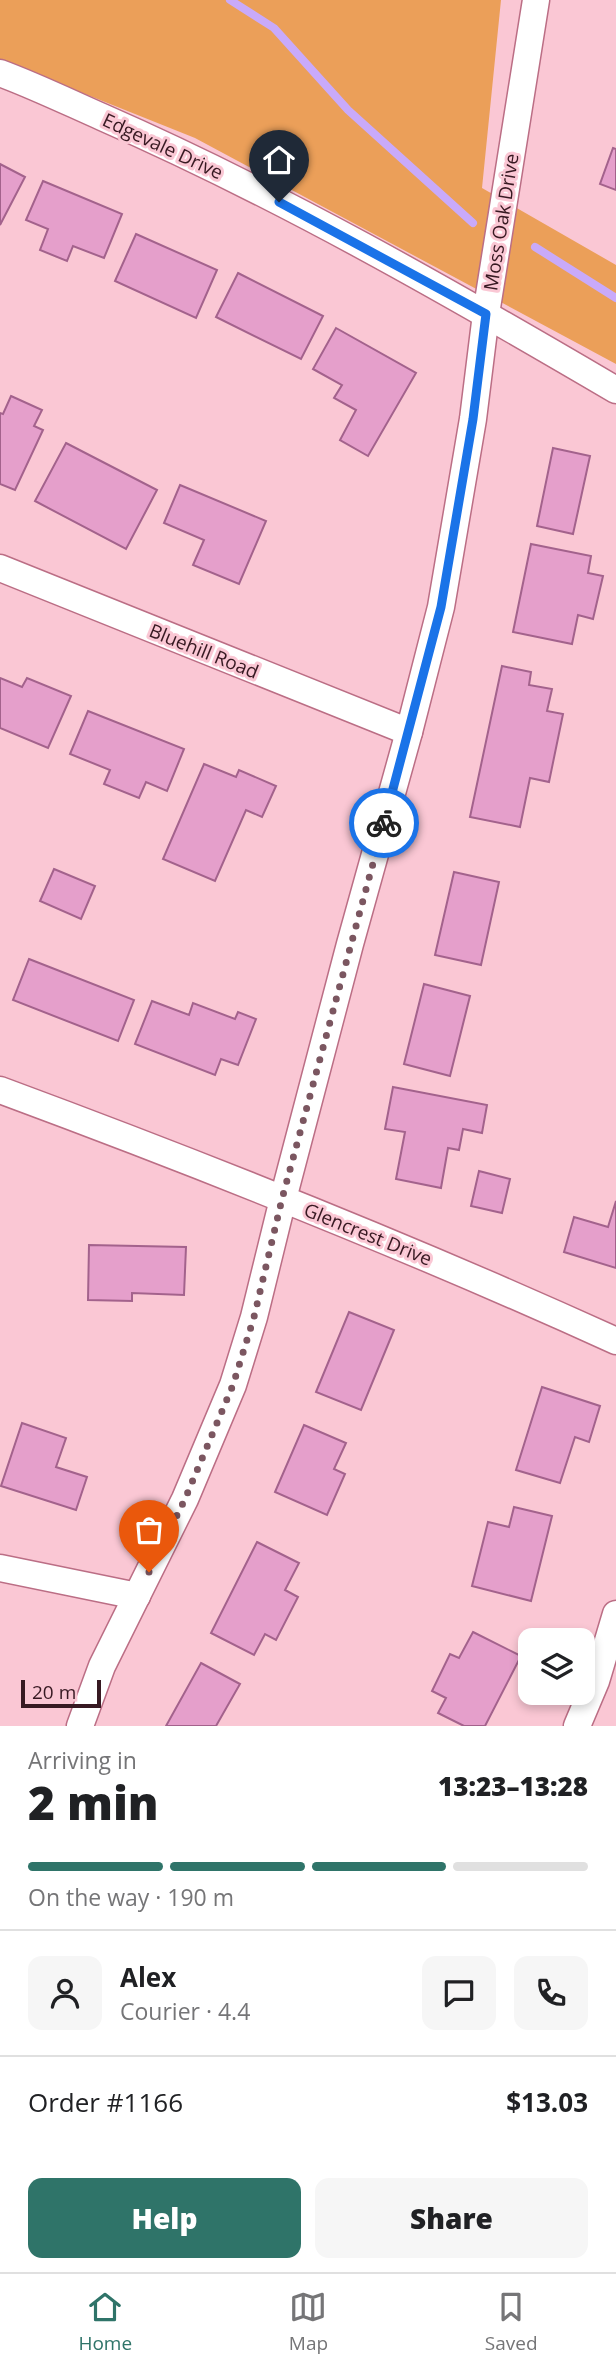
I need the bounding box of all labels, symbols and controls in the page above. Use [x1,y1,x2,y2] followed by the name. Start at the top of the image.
[99,107,227,185] street label: Edgevale Drive
[249,130,309,202] pin
[260,141,298,179] icon: home
[477,152,525,292] street label: Moss Oak Drive
[145,617,263,685] street label: Bluehill Road
[349,788,419,858] courier
[365,804,403,842] icon: bike
[300,1197,436,1271] street label: Glencrest Drive
[119,1500,179,1572] pin
[130,1511,168,1549] icon: bag
[518,1628,595,1705] map controls
[518,1628,595,1705] button: layers
[21,1677,102,1709] scale bar
[32,1679,76,1705] text: 20 m
[28,1744,137,1776] text: Arriving in
[438,1768,588,1804] text: 13:23–13:28
[28,1771,159,1833] text: 2 min
[28,1881,234,1913] text: On the way · 190 m
[28,1956,102,2030] button: person
[422,1956,496,2030] button: chat
[514,1956,588,2030] button: phone
[120,1959,176,1995] text: Alex
[120,1995,250,2027] text: Courier · 4.4
[28,2084,183,2120] text: Order #1166
[506,2084,588,2120] text: $13.03
[28,2178,301,2258] button: Help
[315,2178,588,2258] button: Share
[78,2288,132,2356] tab: Home
[289,2288,328,2356] tab: Map
[485,2288,538,2356] tab: Saved

